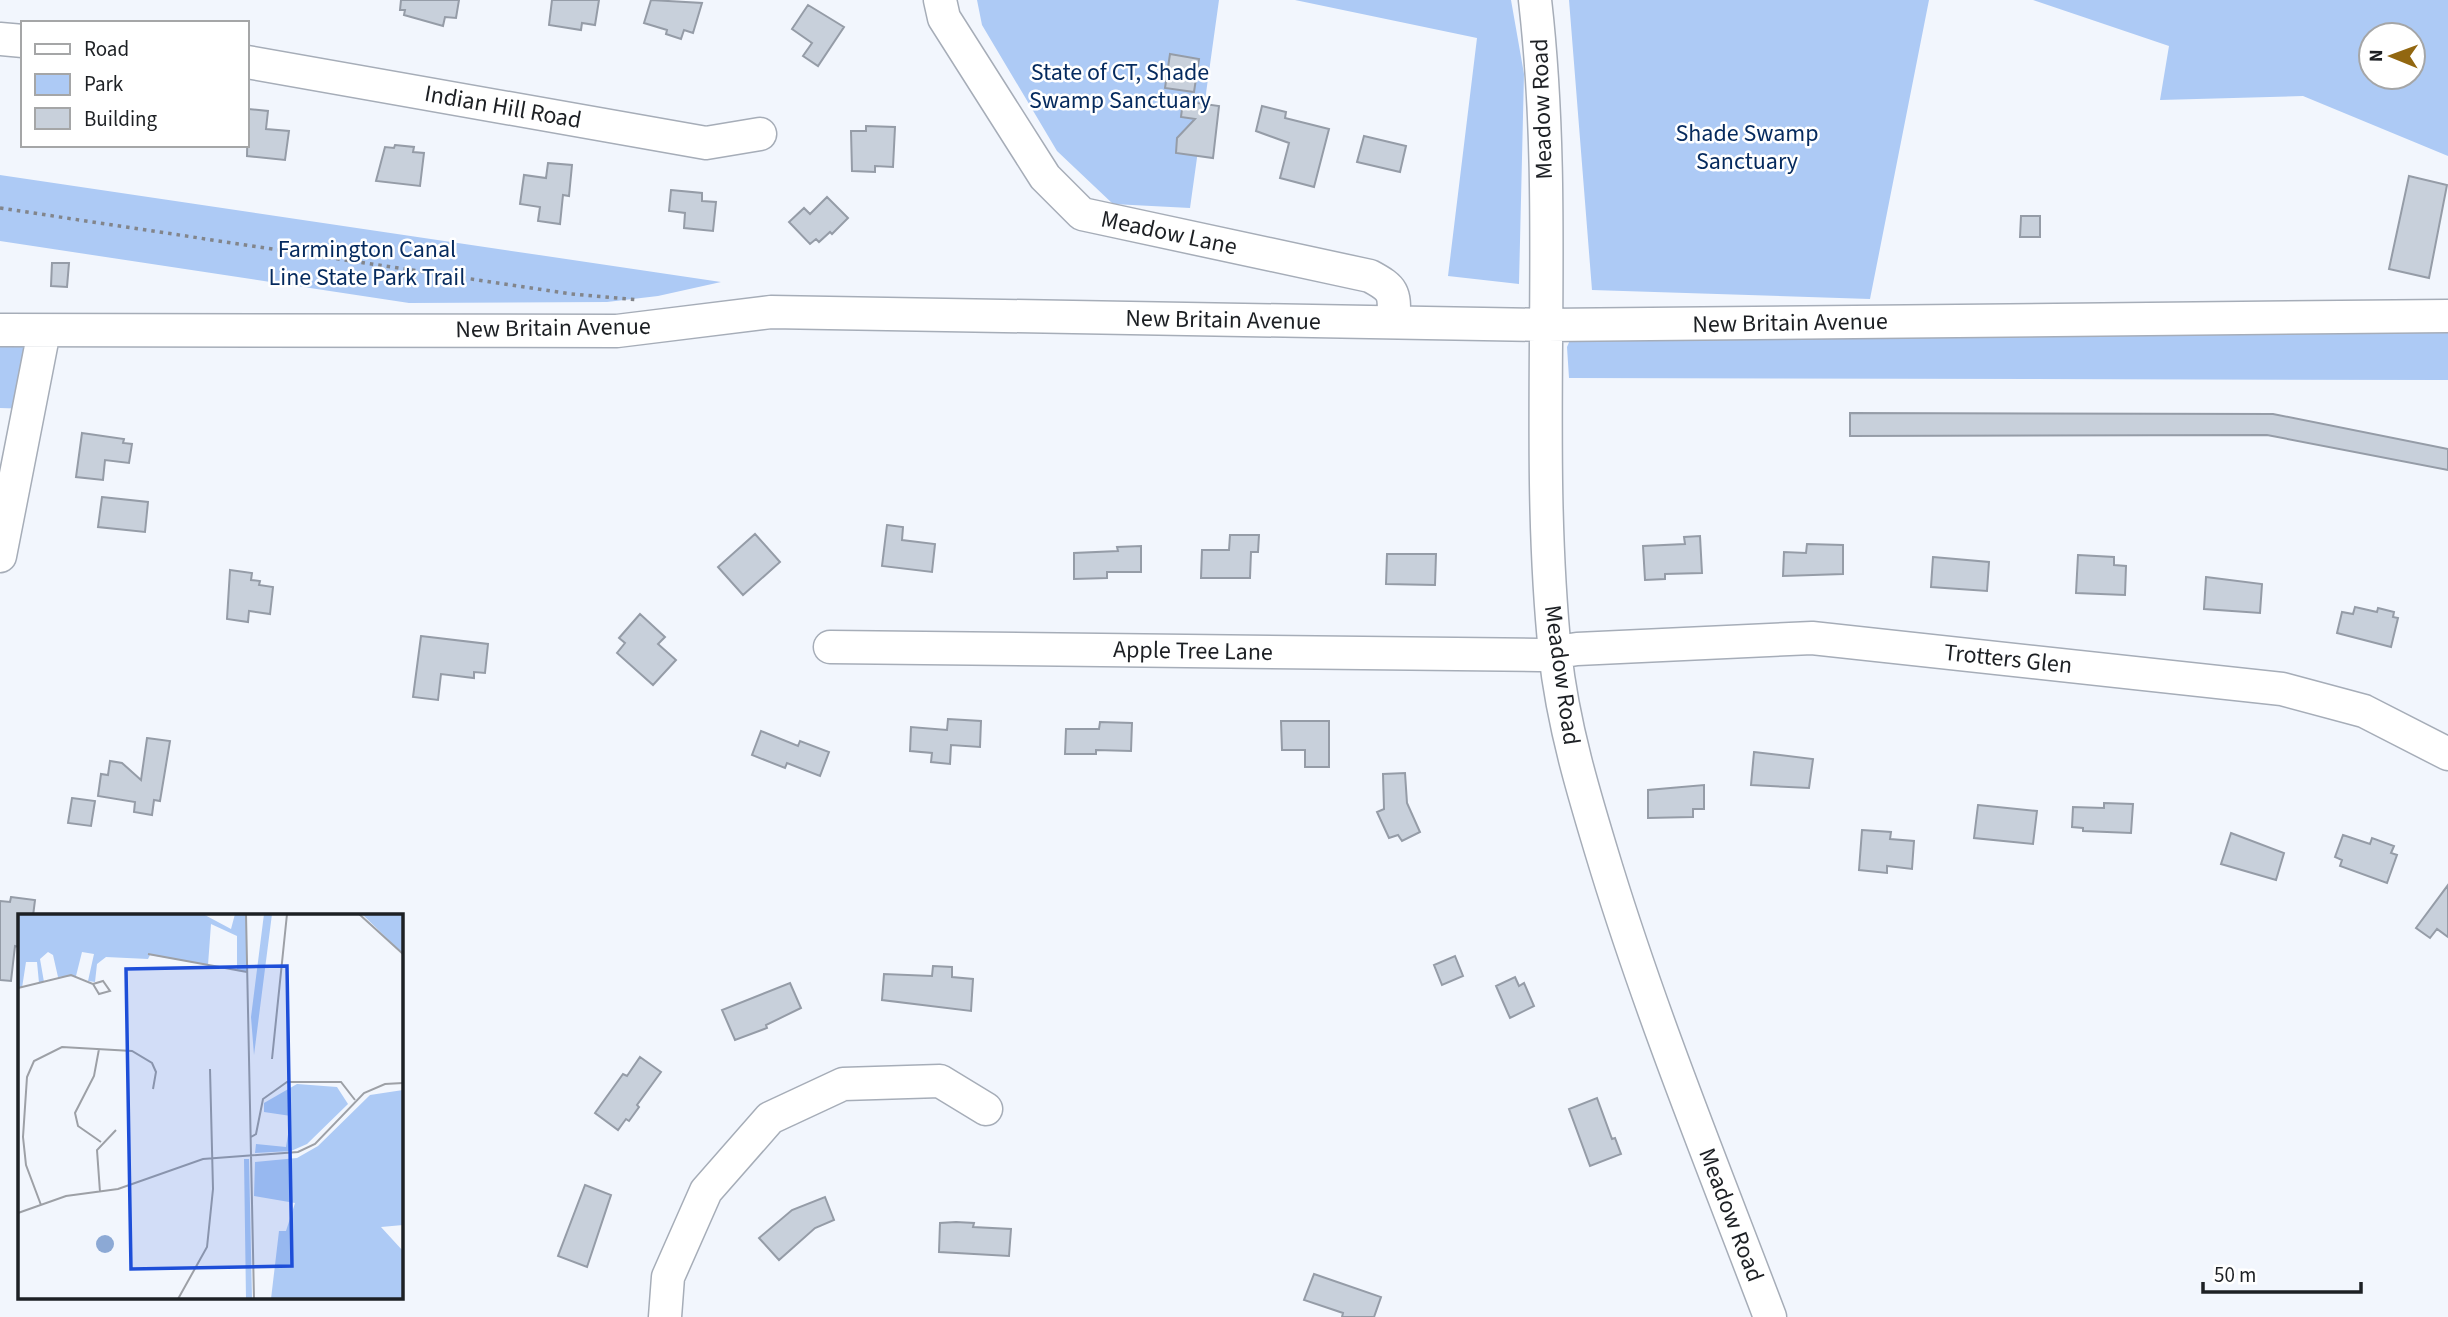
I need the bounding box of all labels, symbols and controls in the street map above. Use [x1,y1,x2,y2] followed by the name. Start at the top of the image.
[21,21,248,147] legend
[2357,21,2427,91] north arrow
[84,34,129,64] text: Road
[1522,38,1562,180] street label: Meadow Road
[2363,49,2390,62] text: N
[1029,55,1211,118] park label: State of CT, Shade Swamp Sanctuary
[84,69,124,99] text: Park
[422,76,584,138] street label: Indian Hill Road
[84,104,158,134] text: Building
[1675,116,1819,179] park label: Shade Swamp Sanctuary
[1098,202,1240,264] street label: Meadow Lane
[269,232,465,295] park label: Farmington Canal Line State Park Trail
[1125,301,1321,339] street label: New Britain Avenue
[1692,304,1888,342] street label: New Britain Avenue
[455,309,651,347] street label: New Britain Avenue
[1535,603,1589,747] street label: Meadow Road
[1113,632,1273,670] street label: Apple Tree Lane
[1942,635,2074,683] street label: Trotters Glen
[18,914,402,1300] inset map
[1689,1143,1773,1287] street label: Meadow Road
[2203,1250,2360,1294] scale bar
[2214,1260,2256,1290] text: 50 m

